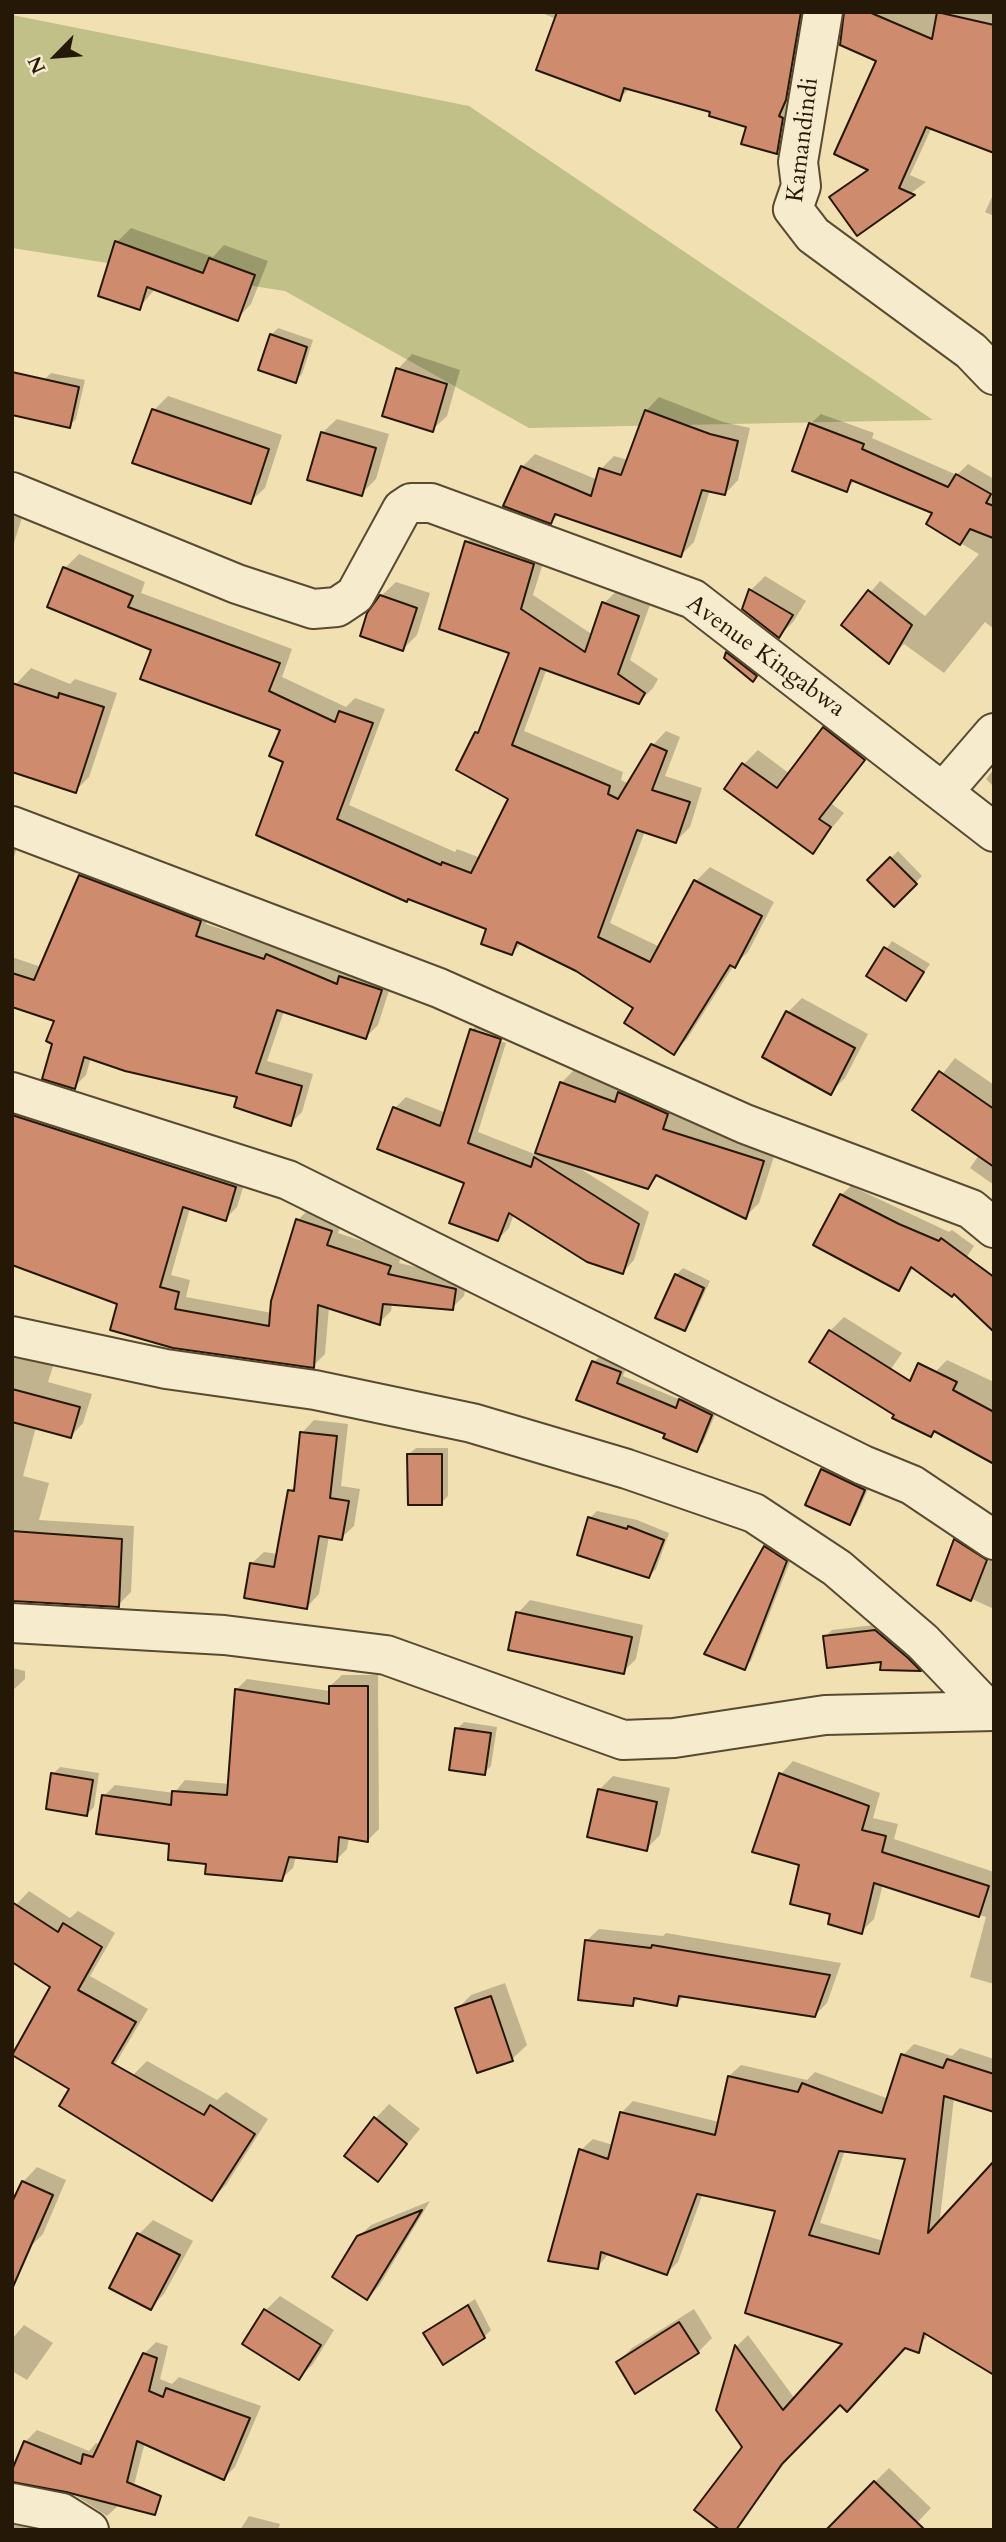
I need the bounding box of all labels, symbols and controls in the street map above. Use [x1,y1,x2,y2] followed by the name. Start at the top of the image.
[21,21,91,91] north arrow
[22,52,52,78] text: N
[782,76,826,204] street label: Kamandindi
[680,590,850,724] street label: Avenue Kingabwa

